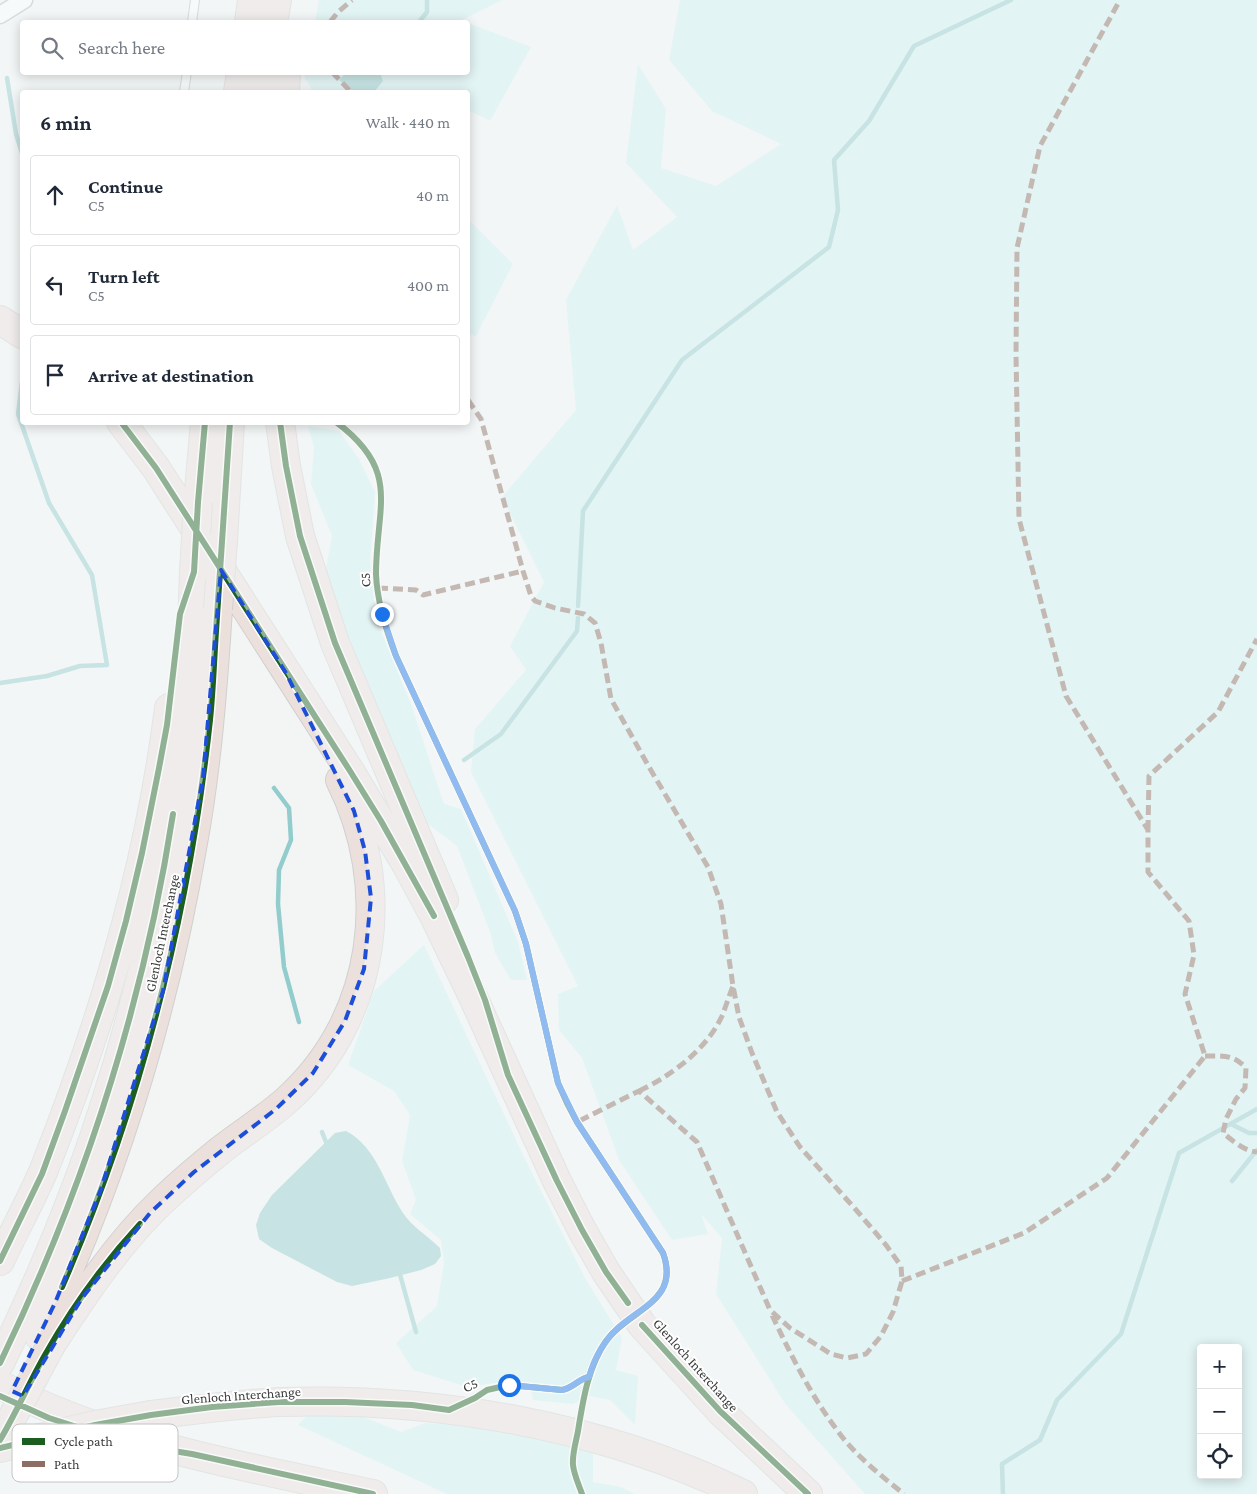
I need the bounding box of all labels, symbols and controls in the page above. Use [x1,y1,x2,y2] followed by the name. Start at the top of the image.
[20,20,470,75] search box
[38,34,66,62] icon: search
[78,37,165,58] text: Search here
[40,111,91,135] text: 6 min
[366,114,450,131] text: Walk · 440 m
[88,176,163,197] text: Continue
[41,181,69,209] icon: ahead
[416,187,449,204] text: 40 m
[88,197,105,214] text: C5
[88,266,160,287] text: Turn left
[41,271,69,299] icon: left
[407,277,449,294] text: 400 m
[88,287,105,304] text: C5
[41,361,69,389] icon: arrive
[88,365,254,386] text: Arrive at destination
[357,572,373,588] street label: C5
[371,603,394,626] route end
[142,873,182,993] street label: Glenloch Interchange
[650,1315,742,1415] street label: Glenloch Interchange
[1197,1344,1242,1479] map controls
[1197,1344,1242,1389] button: +
[498,1374,521,1397] route start
[460,1375,480,1395] street label: C5
[181,1383,301,1407] street label: Glenloch Interchange
[1197,1389,1242,1434] button: −
[12,1424,178,1482] legend
[54,1433,113,1449] text: Cycle path
[1197,1434,1242,1479] button: locate
[54,1456,80,1472] text: Path

